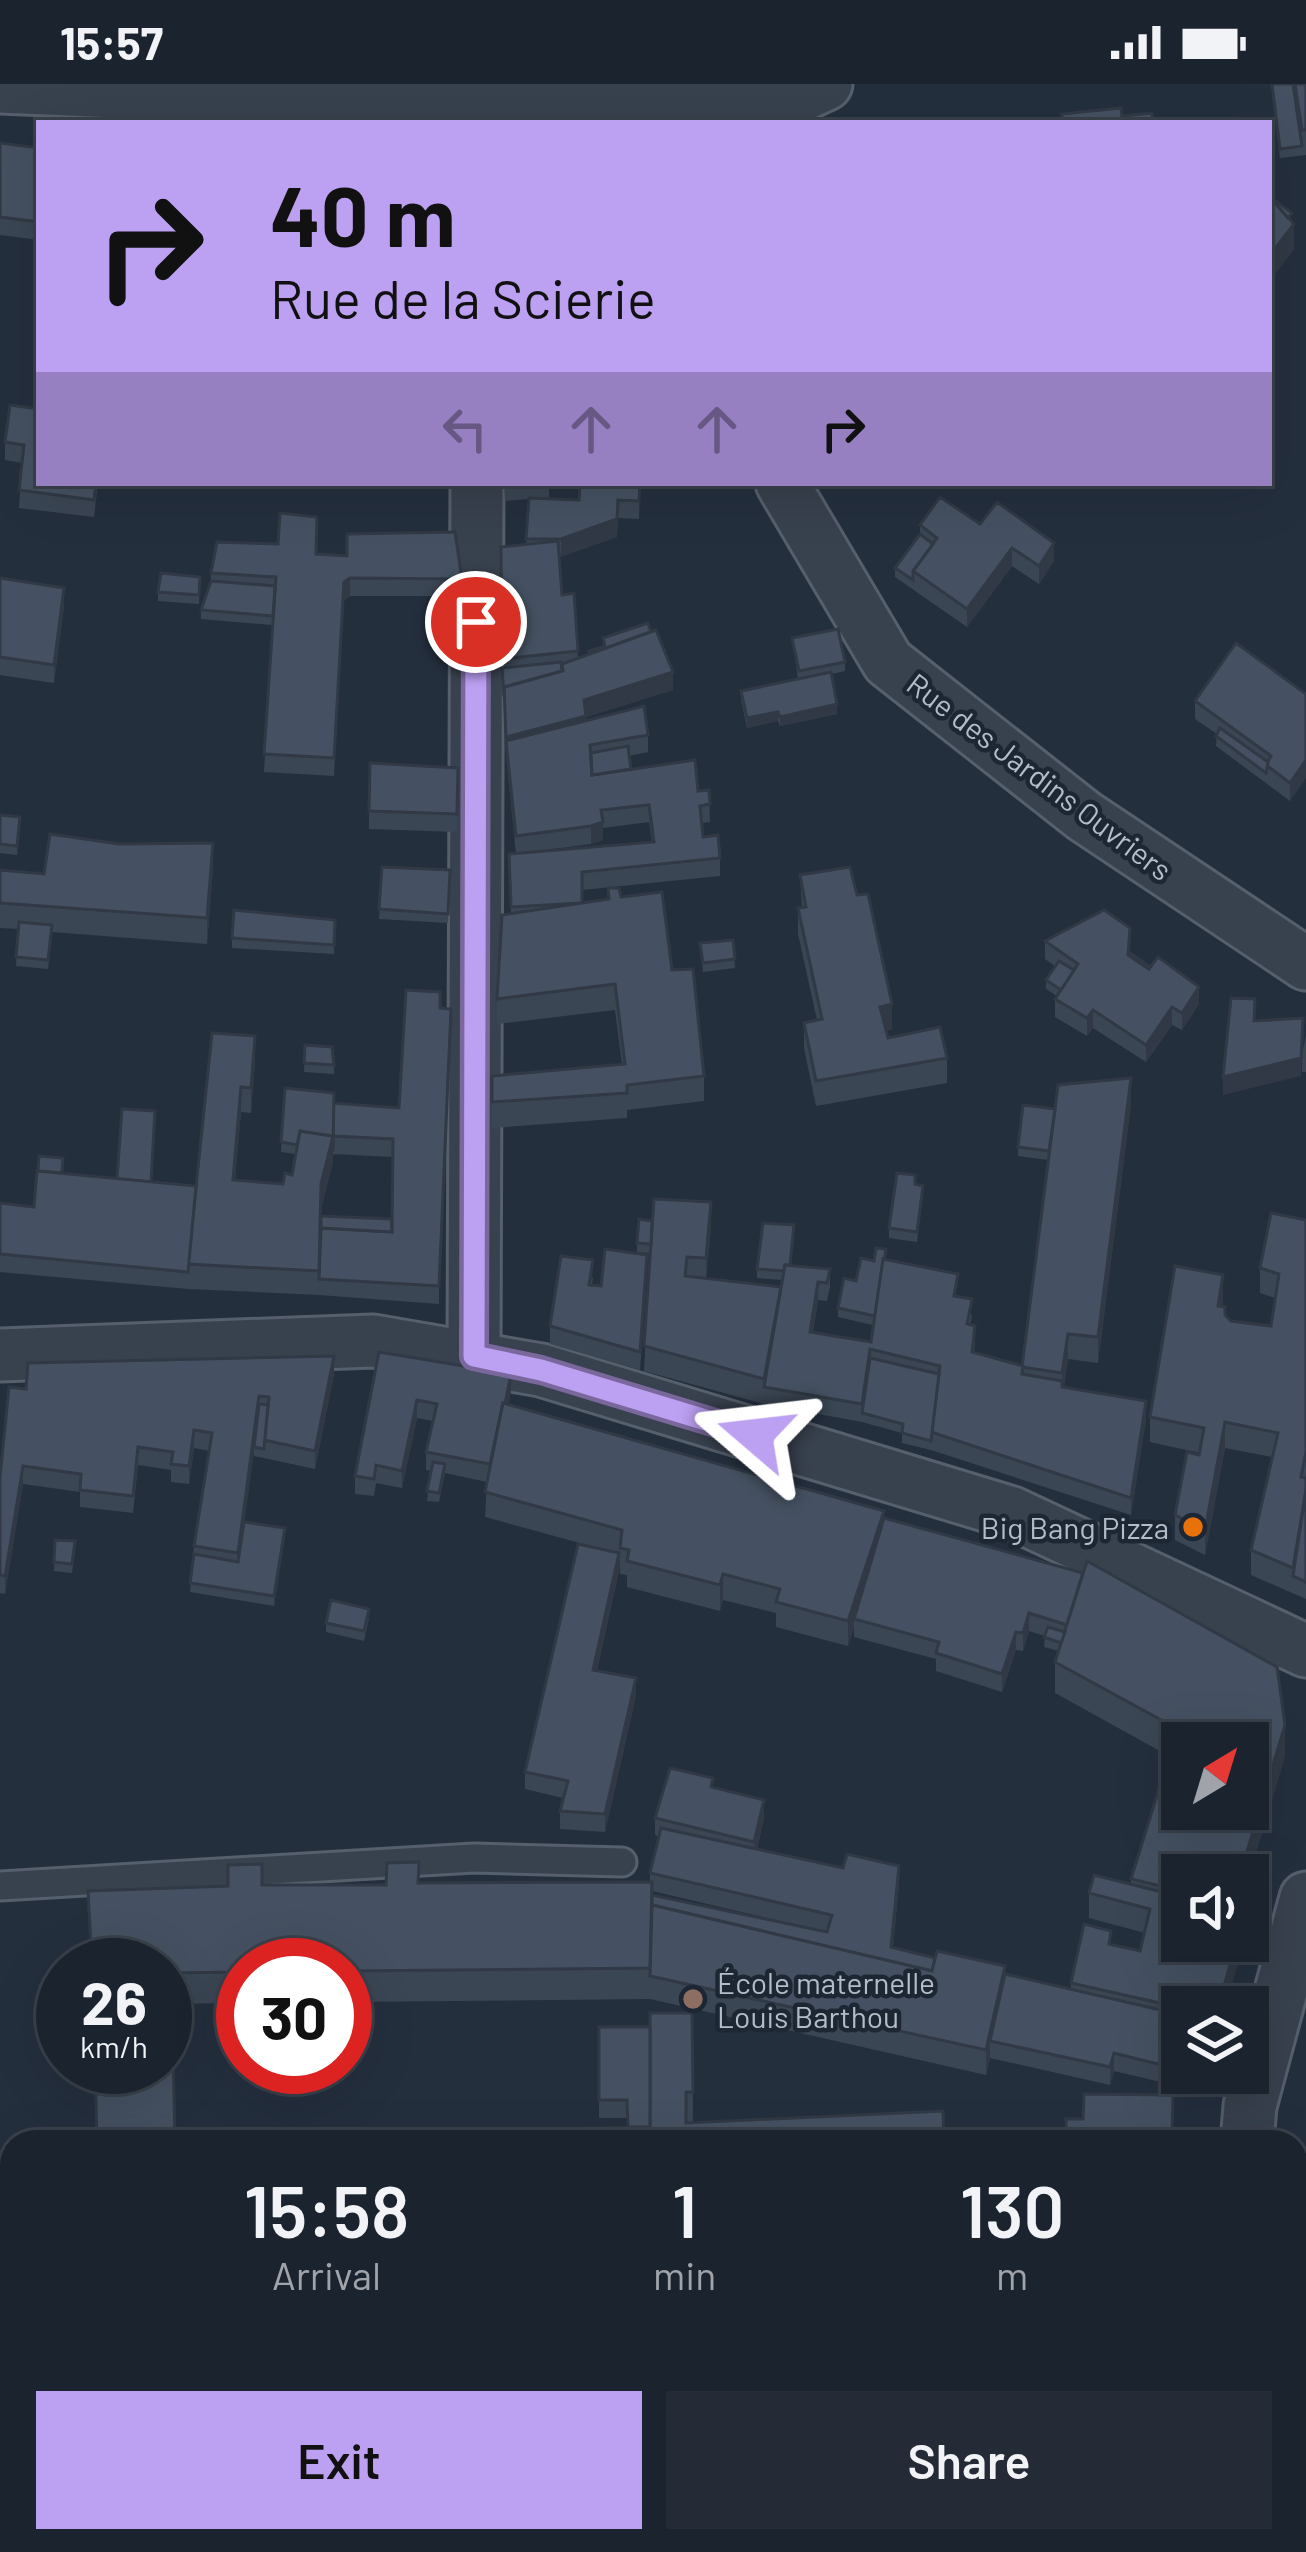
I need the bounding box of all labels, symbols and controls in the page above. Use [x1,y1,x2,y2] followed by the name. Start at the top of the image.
[60,15,163,69] text: 15:57
[270,163,456,264] text: 40 m
[72,168,228,324] icon: right
[270,265,656,330] text: Rue de la Scierie
[432,396,498,462] icon: left
[558,396,624,462] icon: ahead
[684,396,750,462] icon: ahead
[810,396,876,462] icon: right
[425,571,527,673] pin
[443,589,509,655] icon: arrive
[901,665,1179,887] street label: Rue des Jardins Ouvriers
[692,1372,818,1498] position arrow
[981,1509,1169,1545] place label: Big Bang Pizza
[1180,1514,1206,1540] marker: Big Bang Pizza
[1161,1722,1269,1830] north arrow
[1161,1722,1269,2094] map controls
[1161,1854,1269,1962] button: sound
[216,1938,372,2094] speed limit sign: 30
[717,1964,935,2034] place label: École maternelle Louis Barthou
[81,1965,147,2037] text: 26
[680,1986,706,2012] marker: École maternelle Louis Barthou
[1161,1986,1269,2094] button: layers
[80,2028,148,2064] text: km/h
[244,2166,409,2252] text: 15:58
[672,2166,697,2252] text: 1
[960,2166,1064,2252] text: 130
[272,2251,381,2298] text: Arrival
[653,2251,716,2298] text: min
[996,2251,1028,2298] text: m
[36,2391,642,2529] button: Exit
[666,2391,1272,2529] button: Share

